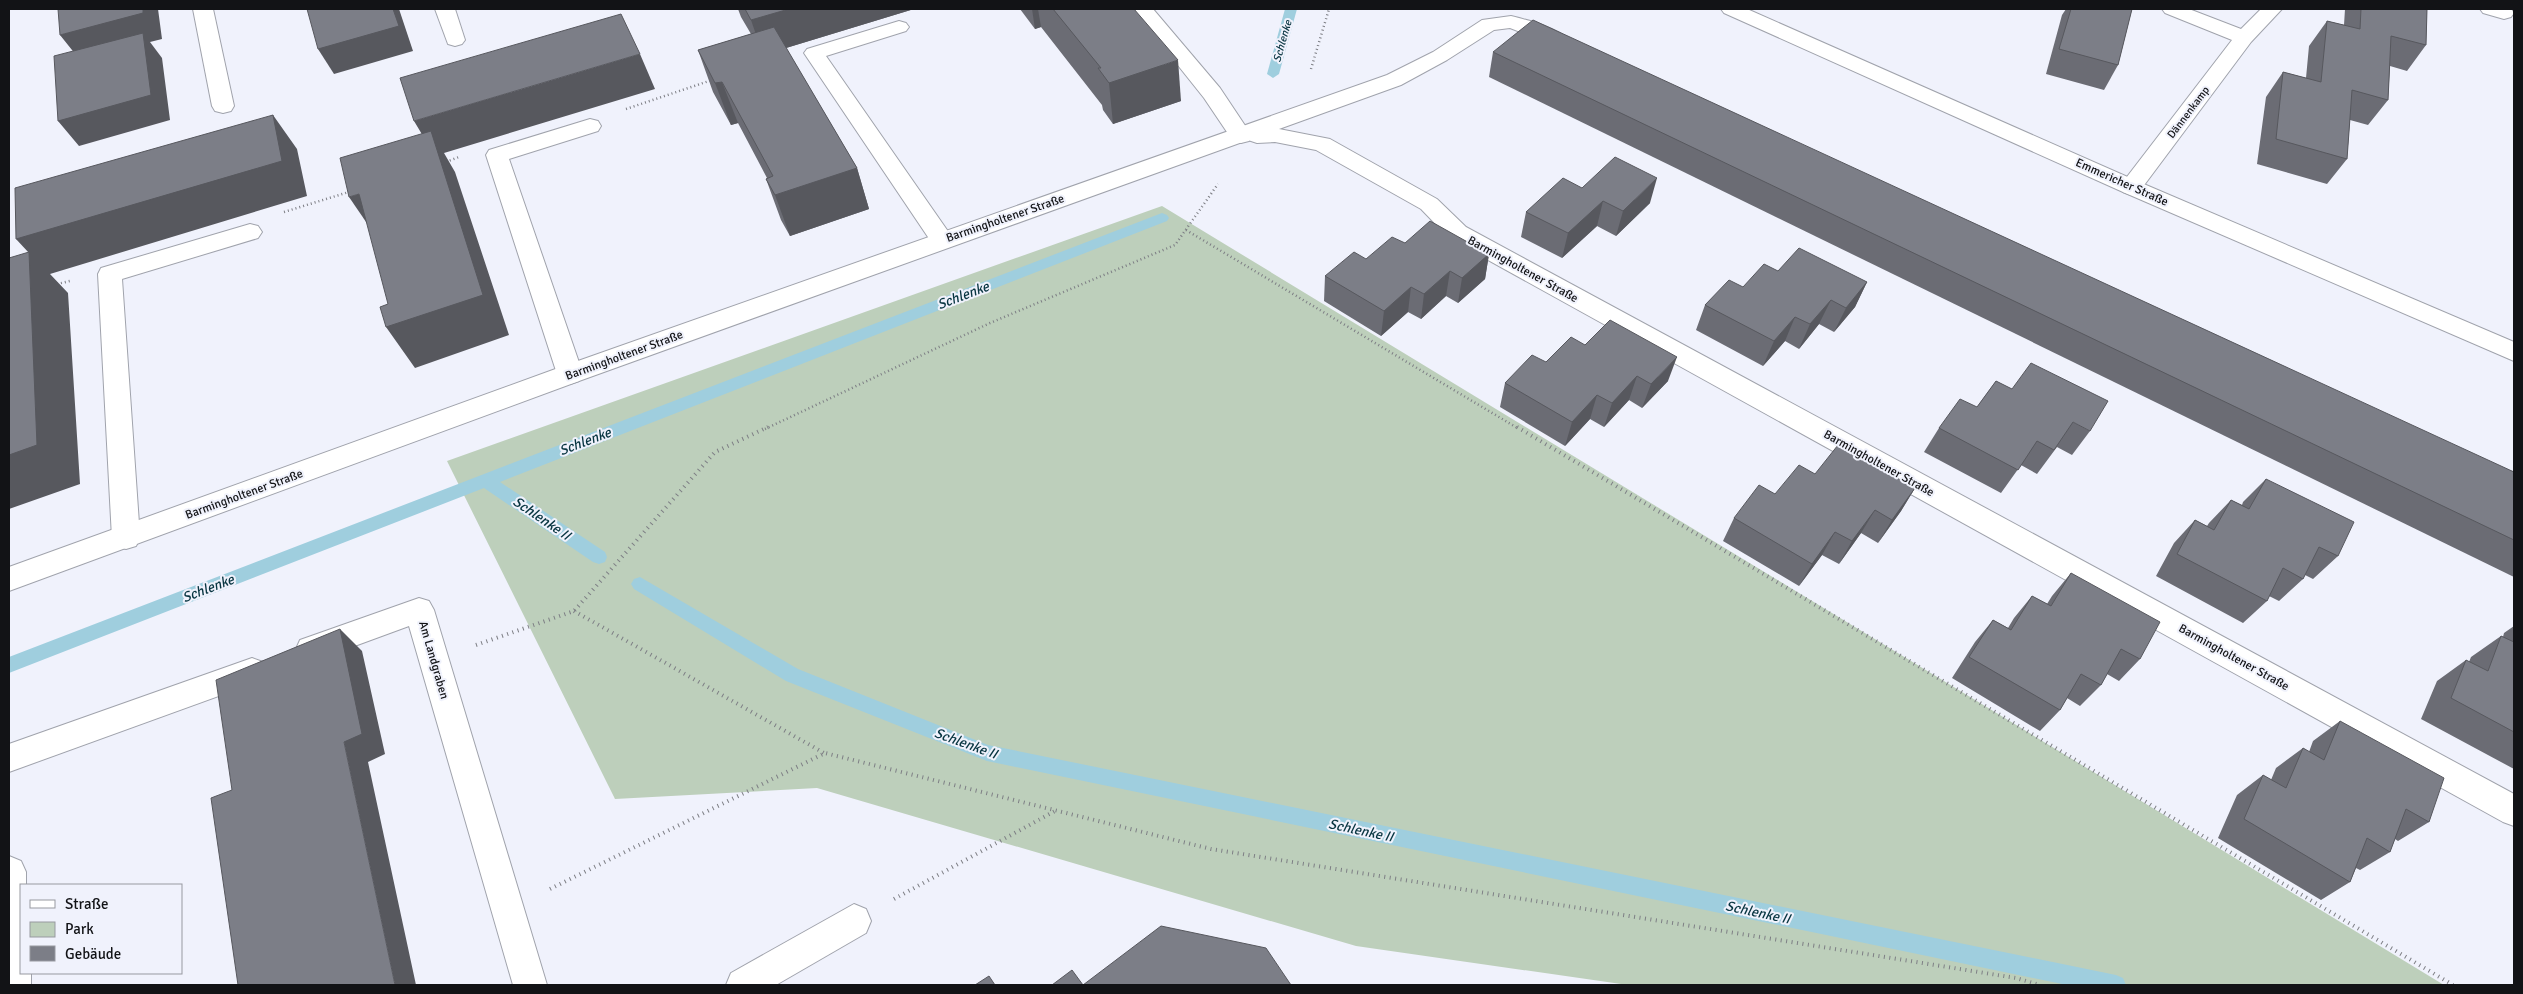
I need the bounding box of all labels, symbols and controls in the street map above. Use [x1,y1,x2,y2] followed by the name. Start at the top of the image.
[1270,18,1295,63] water label: Schlenke
[2165,84,2212,141] street label: Dännenkamp
[2073,155,2170,210] street label: Emmericher Straße
[944,191,1066,246] street label: Barmingholtener Straße
[1465,233,1581,306] street label: Barmingholtener Straße
[935,277,993,313] water label: Schlenke
[563,327,685,384] street label: Barmingholtener Straße
[557,423,615,459] water label: Schlenke
[1821,427,1937,500] street label: Barmingholtener Straße
[183,466,305,523] street label: Barmingholtener Straße
[510,493,575,545] water label: Schlenke II
[180,570,238,606] water label: Schlenke
[415,619,452,701] street label: Am Landgraben
[2176,621,2292,694] street label: Barmingholtener Straße
[932,724,1001,763] water label: Schlenke II
[1327,815,1397,846] water label: Schlenke II
[20,884,182,974] legend
[65,895,109,913] text: Straße
[1724,897,1794,928] water label: Schlenke II
[65,920,94,938] text: Park
[65,945,121,963] text: Gebäude

